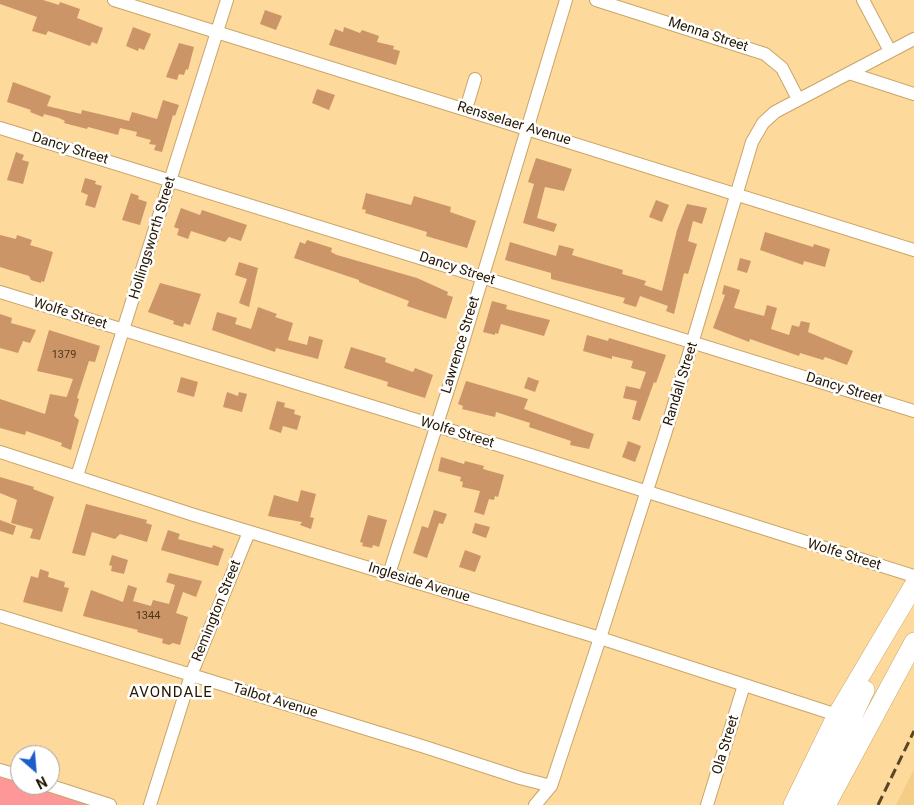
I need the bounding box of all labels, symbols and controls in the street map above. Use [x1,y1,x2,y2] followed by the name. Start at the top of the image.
[666,14,750,56] street label: Menna Street
[455,99,573,149] street label: Rensselaer Avenue
[30,129,110,169] street label: Dancy Street
[126,175,180,301] street label: Hollingsworth Street
[417,249,497,289] street label: Dancy Street
[438,294,484,396] street label: Lawrence Street
[31,295,109,333] street label: Wolfe Street
[660,340,702,428] street label: Randall Street
[52,348,76,362] house number: 1379
[804,369,884,409] street label: Dancy Street
[418,414,496,452] street label: Wolfe Street
[805,536,883,574] street label: Wolfe Street
[189,558,245,664] street label: Remington Street
[366,560,472,606] street label: Ingleside Avenue
[136,609,160,623] house number: 1344
[230,680,320,722] street label: Talbot Avenue
[128,684,214,702] district label: AVONDALE
[709,713,743,777] street label: Ola Street
[10,745,60,795] north arrow
[33,773,49,792] text: N

